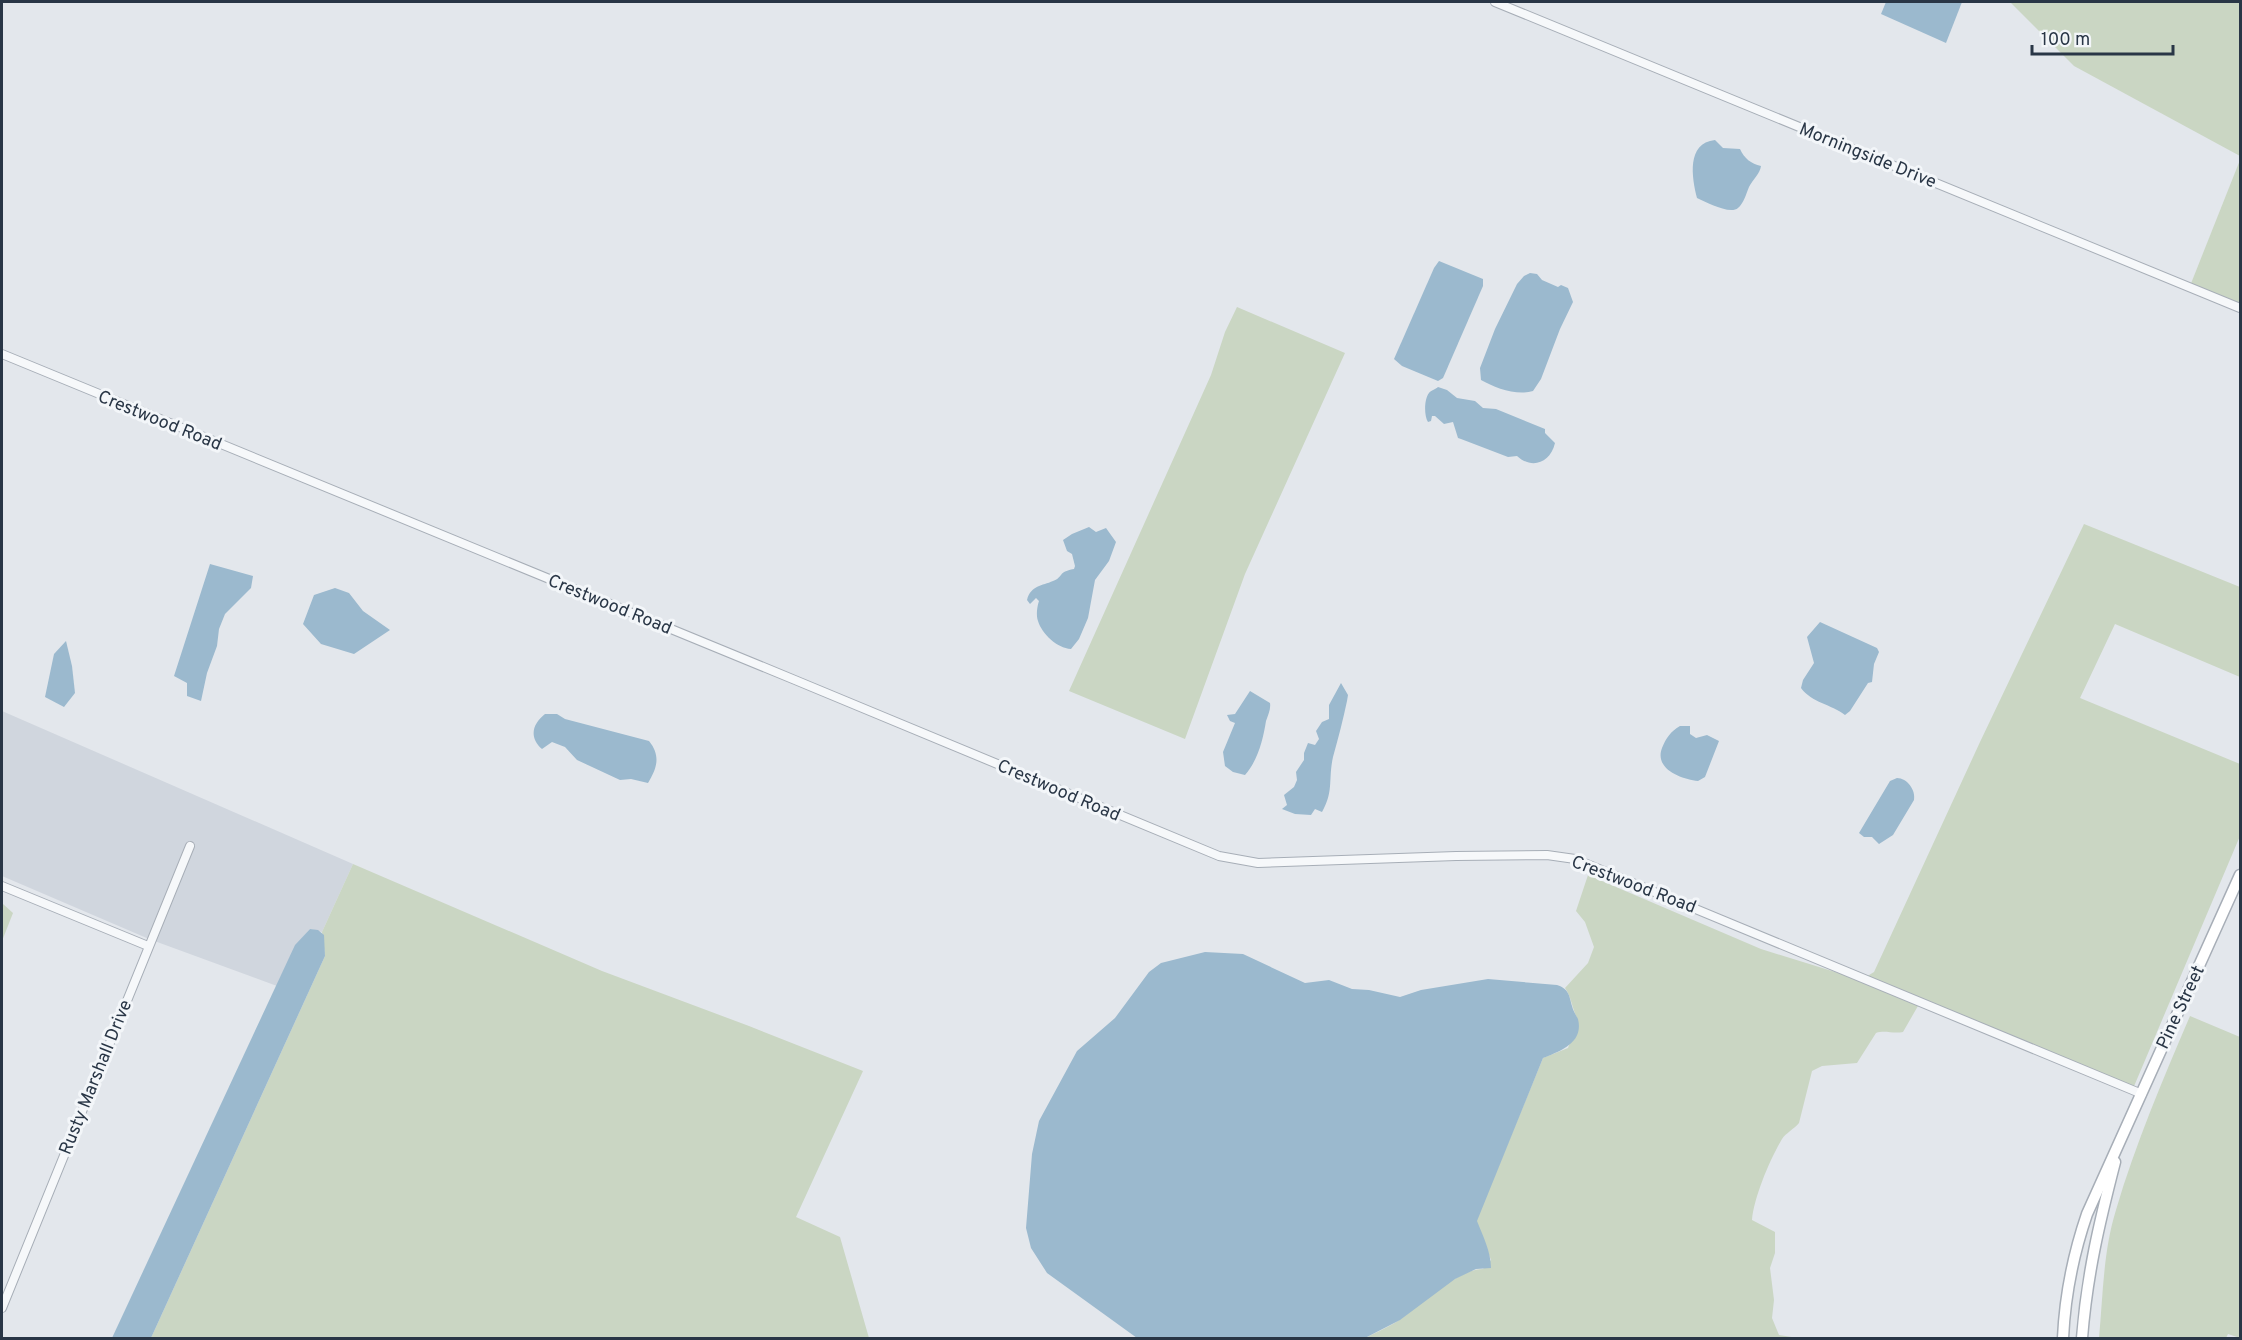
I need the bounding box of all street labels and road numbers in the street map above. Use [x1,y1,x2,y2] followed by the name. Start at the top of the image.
[1795,118,1940,194] street label: Morningside Drive
[94,386,225,457] street label: Crestwood Road
[544,570,675,641] street label: Crestwood Road
[993,755,1124,828] street label: Crestwood Road
[1568,851,1699,920] street label: Crestwood Road
[2152,962,2211,1053] street label: Pine Street
[55,997,138,1158] street label: Rusty Marshall Drive

